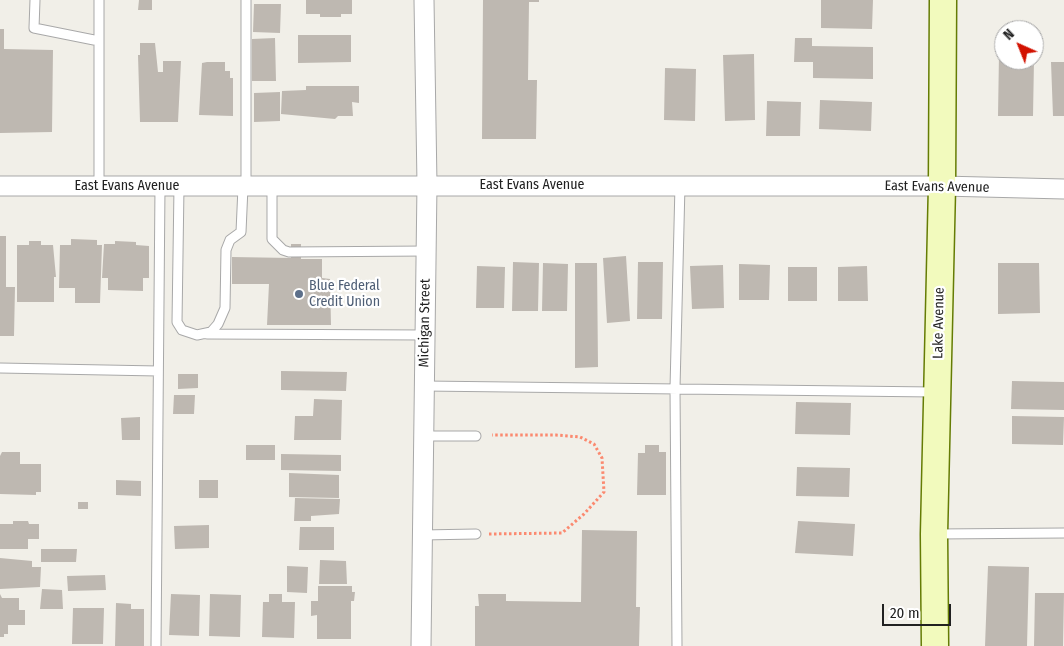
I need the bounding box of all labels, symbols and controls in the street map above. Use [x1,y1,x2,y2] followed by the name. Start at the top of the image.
[994,20,1044,70] north arrow
[1000,26,1018,44] text: N
[480,177,584,193] street label: East Evans Avenue
[75,178,179,194] street label: East Evans Avenue
[884,178,990,196] street label: East Evans Avenue
[309,278,380,310] place label: Blue Federal Credit Union
[416,279,434,367] street label: Michigan Street
[930,287,948,359] street label: Lake Avenue
[293,288,305,300] marker: Blue Federal Credit Union
[884,594,953,626] scale bar
[890,604,920,622] text: 20 m

